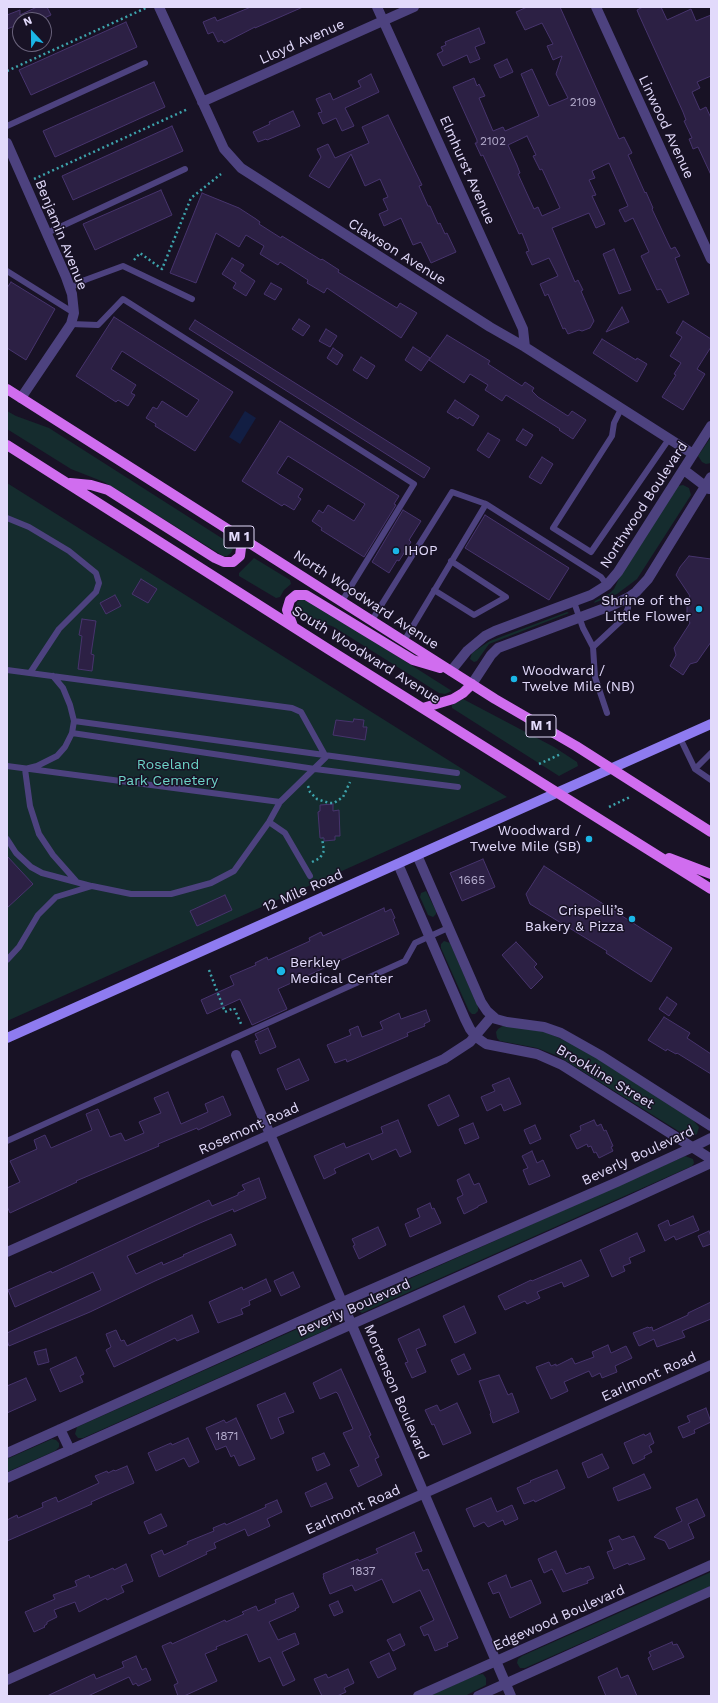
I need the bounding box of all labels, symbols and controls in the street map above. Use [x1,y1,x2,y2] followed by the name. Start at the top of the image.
[12,12,52,52] north arrow
[21,14,34,29] text: N
[257,16,347,68] street label: Lloyd Avenue
[635,73,697,181] street label: Linwood Avenue
[570,95,596,109] house number: 2109
[436,113,498,227] street label: Elmhurst Avenue
[480,134,506,148] house number: 2102
[31,177,91,293] street label: Benjamin Avenue
[345,215,449,289] street label: Clawson Avenue
[597,438,691,572] street label: Northwood Boulevard
[224,526,254,548] road number: M 1
[404,543,437,559] place label: IHOP
[391,546,401,556] marker: IHOP
[290,547,442,653] street label: North Woodward Avenue
[601,593,691,626] place label: Shrine of the Little Flower
[289,602,443,708] street label: South Woodward Avenue
[694,604,704,614] marker: Shrine of the Little Flower
[522,663,635,696] place label: Woodward / Twelve Mile (NB)
[509,674,519,684] marker: Woodward / Twelve Mile (NB)
[526,715,556,737] road number: M 1
[118,757,218,790] park label: Roseland Park Cemetery
[470,823,581,856] place label: Woodward / Twelve Mile (SB)
[584,834,594,844] marker: Woodward / Twelve Mile (SB)
[261,866,345,916] street label: 12 Mile Road
[459,873,485,887] house number: 1665
[525,903,624,936] place label: Crispelli’s Bakery & Pizza
[627,914,637,924] marker: Crispelli’s Bakery & Pizza
[290,955,393,988] place label: Berkley Medical Center
[275,965,287,977] marker: Berkley Medical Center
[553,1041,657,1113] street label: Brookline Street
[196,1099,302,1159] street label: Rosemont Road
[579,1123,697,1189] street label: Beverly Boulevard
[295,1276,413,1340] street label: Beverly Boulevard
[360,1322,432,1462] street label: Mortenson Boulevard
[599,1349,699,1405] street label: Earlmont Road
[215,1429,239,1443] house number: 1871
[303,1482,403,1538] street label: Earlmont Road
[350,1564,376,1578] house number: 1837
[491,1581,627,1655] street label: Edgewood Boulevard

